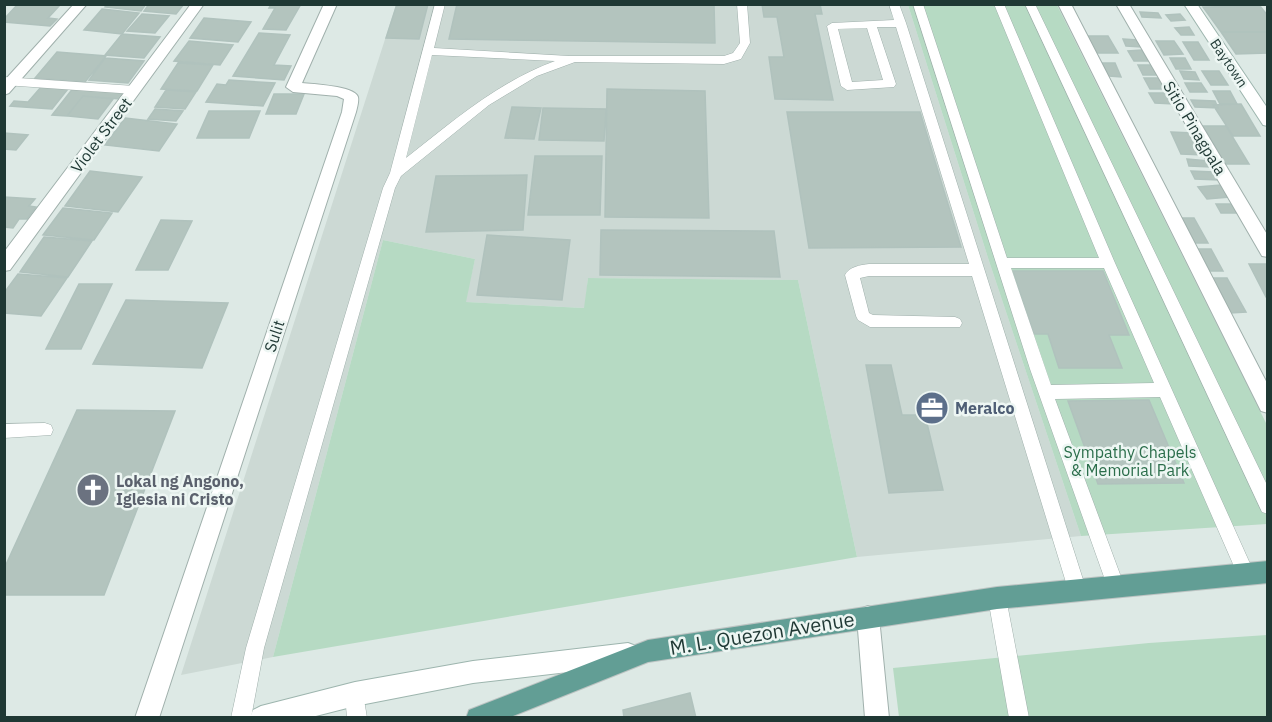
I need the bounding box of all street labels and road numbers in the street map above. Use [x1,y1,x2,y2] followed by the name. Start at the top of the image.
[1206,35,1252,91] street label: Baytown
[1159,77,1231,179] street label: Sitio Pinagpala
[66,93,136,177] street label: Violet Street
[259,318,289,354] street label: Sulit
[668,605,856,661] street label: M. L. Quezon Avenue

